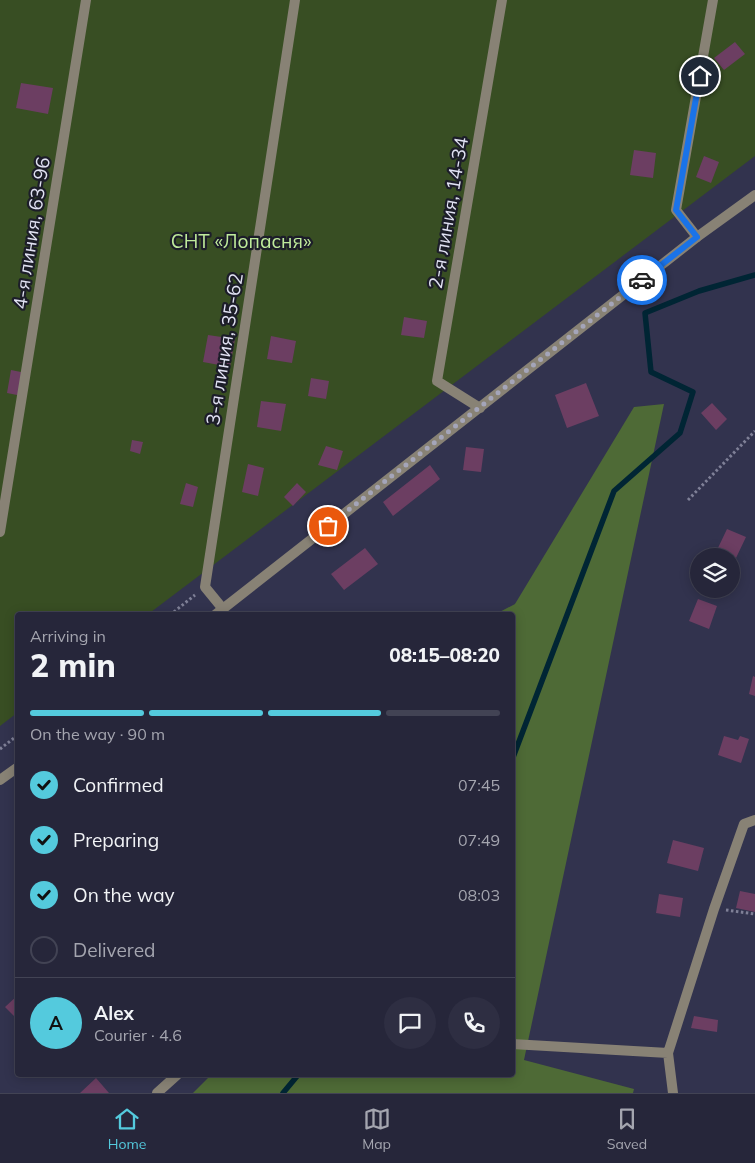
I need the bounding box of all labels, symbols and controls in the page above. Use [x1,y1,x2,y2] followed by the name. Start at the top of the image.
[679,55,721,97] pin
[686,62,714,90] icon: home
[423,135,473,291] street label: 2-я линия, 14-34
[7,155,55,311] street label: 4-я линия, 63-96
[171,229,311,253] park label: СНТ «Лопасня»
[617,255,667,305] courier
[628,266,656,294] icon: car
[200,271,248,427] street label: 3-я линия, 35-62
[307,505,349,547] pin
[314,512,342,540] icon: bag
[690,548,740,598] map controls
[690,548,740,598] button: layers
[30,626,106,646] text: Arriving in
[389,643,500,667] text: 08:15–08:20
[30,645,116,685] text: 2 min
[30,724,165,744] text: On the way · 90 m
[30,771,58,799] icon: check
[73,773,164,797] text: Confirmed
[458,775,500,795] text: 07:45
[30,826,58,854] icon: check
[73,828,159,852] text: Preparing
[458,830,500,850] text: 07:49
[30,881,58,909] icon: check
[73,883,175,907] text: On the way
[458,885,500,905] text: 08:03
[73,938,155,962] text: Delivered
[384,997,436,1049] button: chat
[448,997,500,1049] button: phone
[94,1001,134,1025] text: Alex
[49,1011,63,1035] text: A
[94,1025,182,1045] text: Courier · 4.6
[108,1105,146,1153] tab: Home
[362,1105,391,1153] tab: Map
[607,1105,647,1153] tab: Saved

